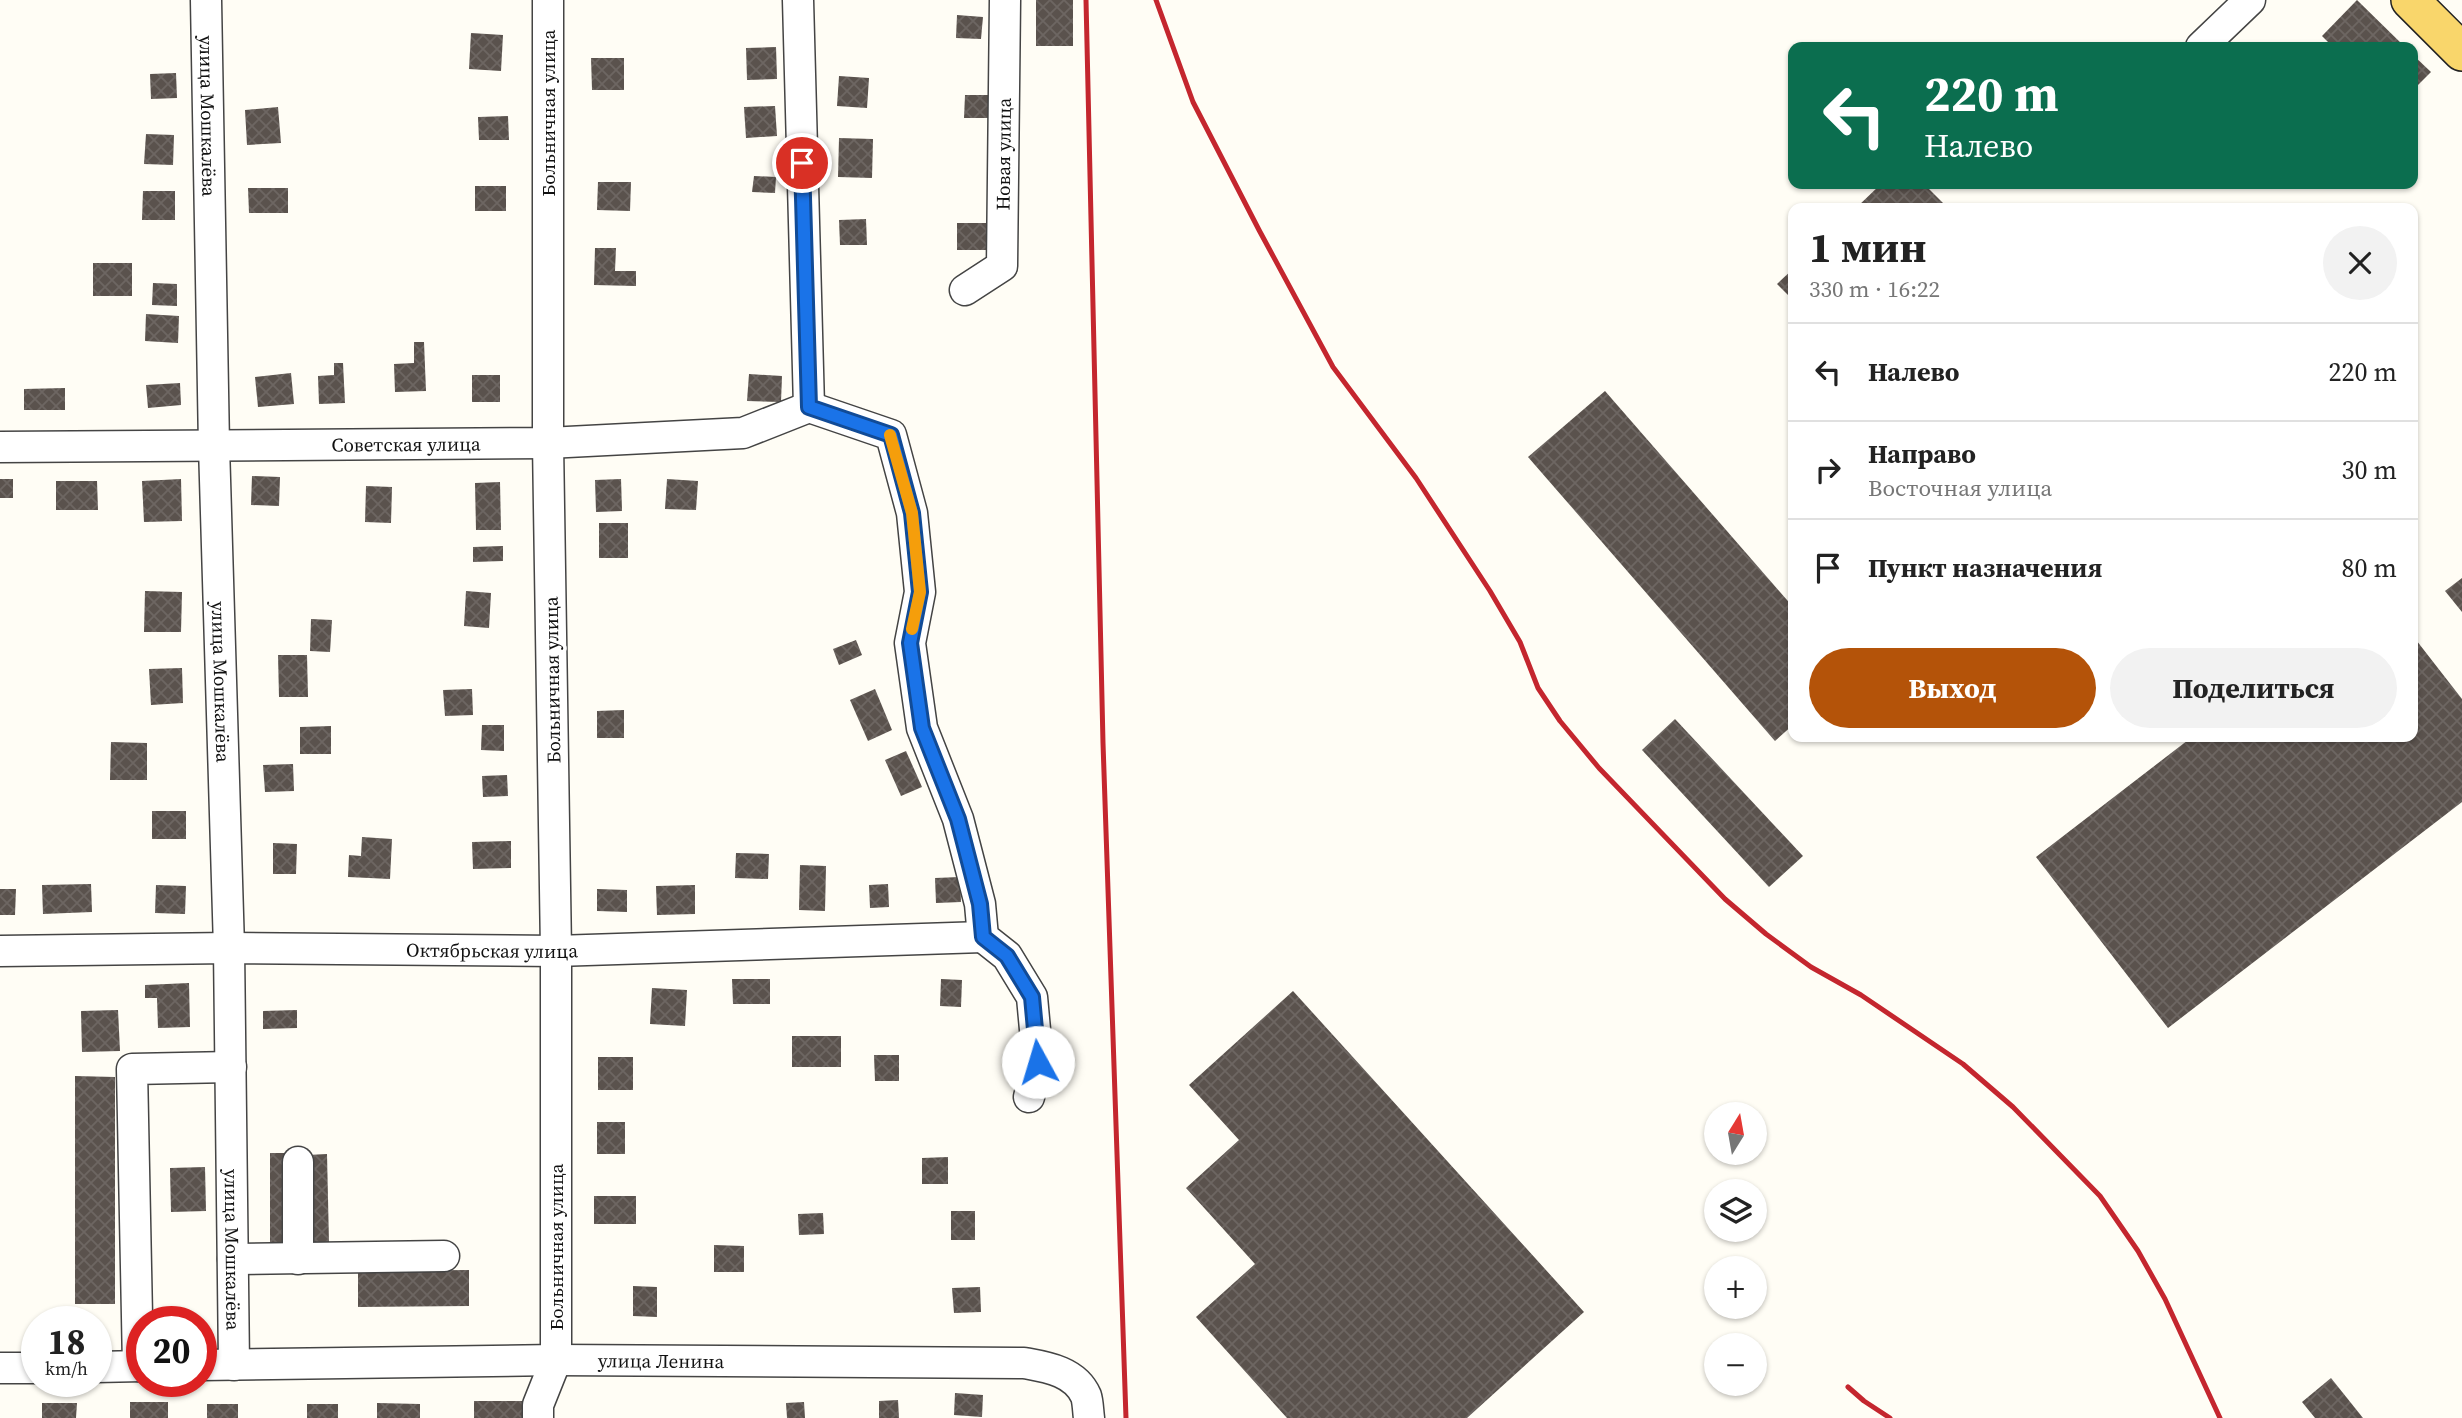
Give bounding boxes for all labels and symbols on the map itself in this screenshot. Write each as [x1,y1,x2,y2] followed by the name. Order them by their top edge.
[535,29,561,196] street label: Больничная улица
[194,35,223,197] street label: улица Мошкалёва
[990,97,1017,211] street label: Новая улица
[772,133,832,193] pin
[331,430,481,458] street label: Советская улица
[538,596,566,764] street label: Больничная улица
[206,601,236,763] street label: улица Мошкалёва
[406,937,579,964] street label: Октябрьская улица
[1001,1025,1075,1099] position arrow
[1704,1102,1768,1166] north arrow
[543,1163,569,1330] street label: Больничная улица
[219,1169,247,1331] street label: улица Мошкалёва
[126,1306,217,1397] speed limit sign: 20
[598,1347,725,1374] street label: улица Ленина

